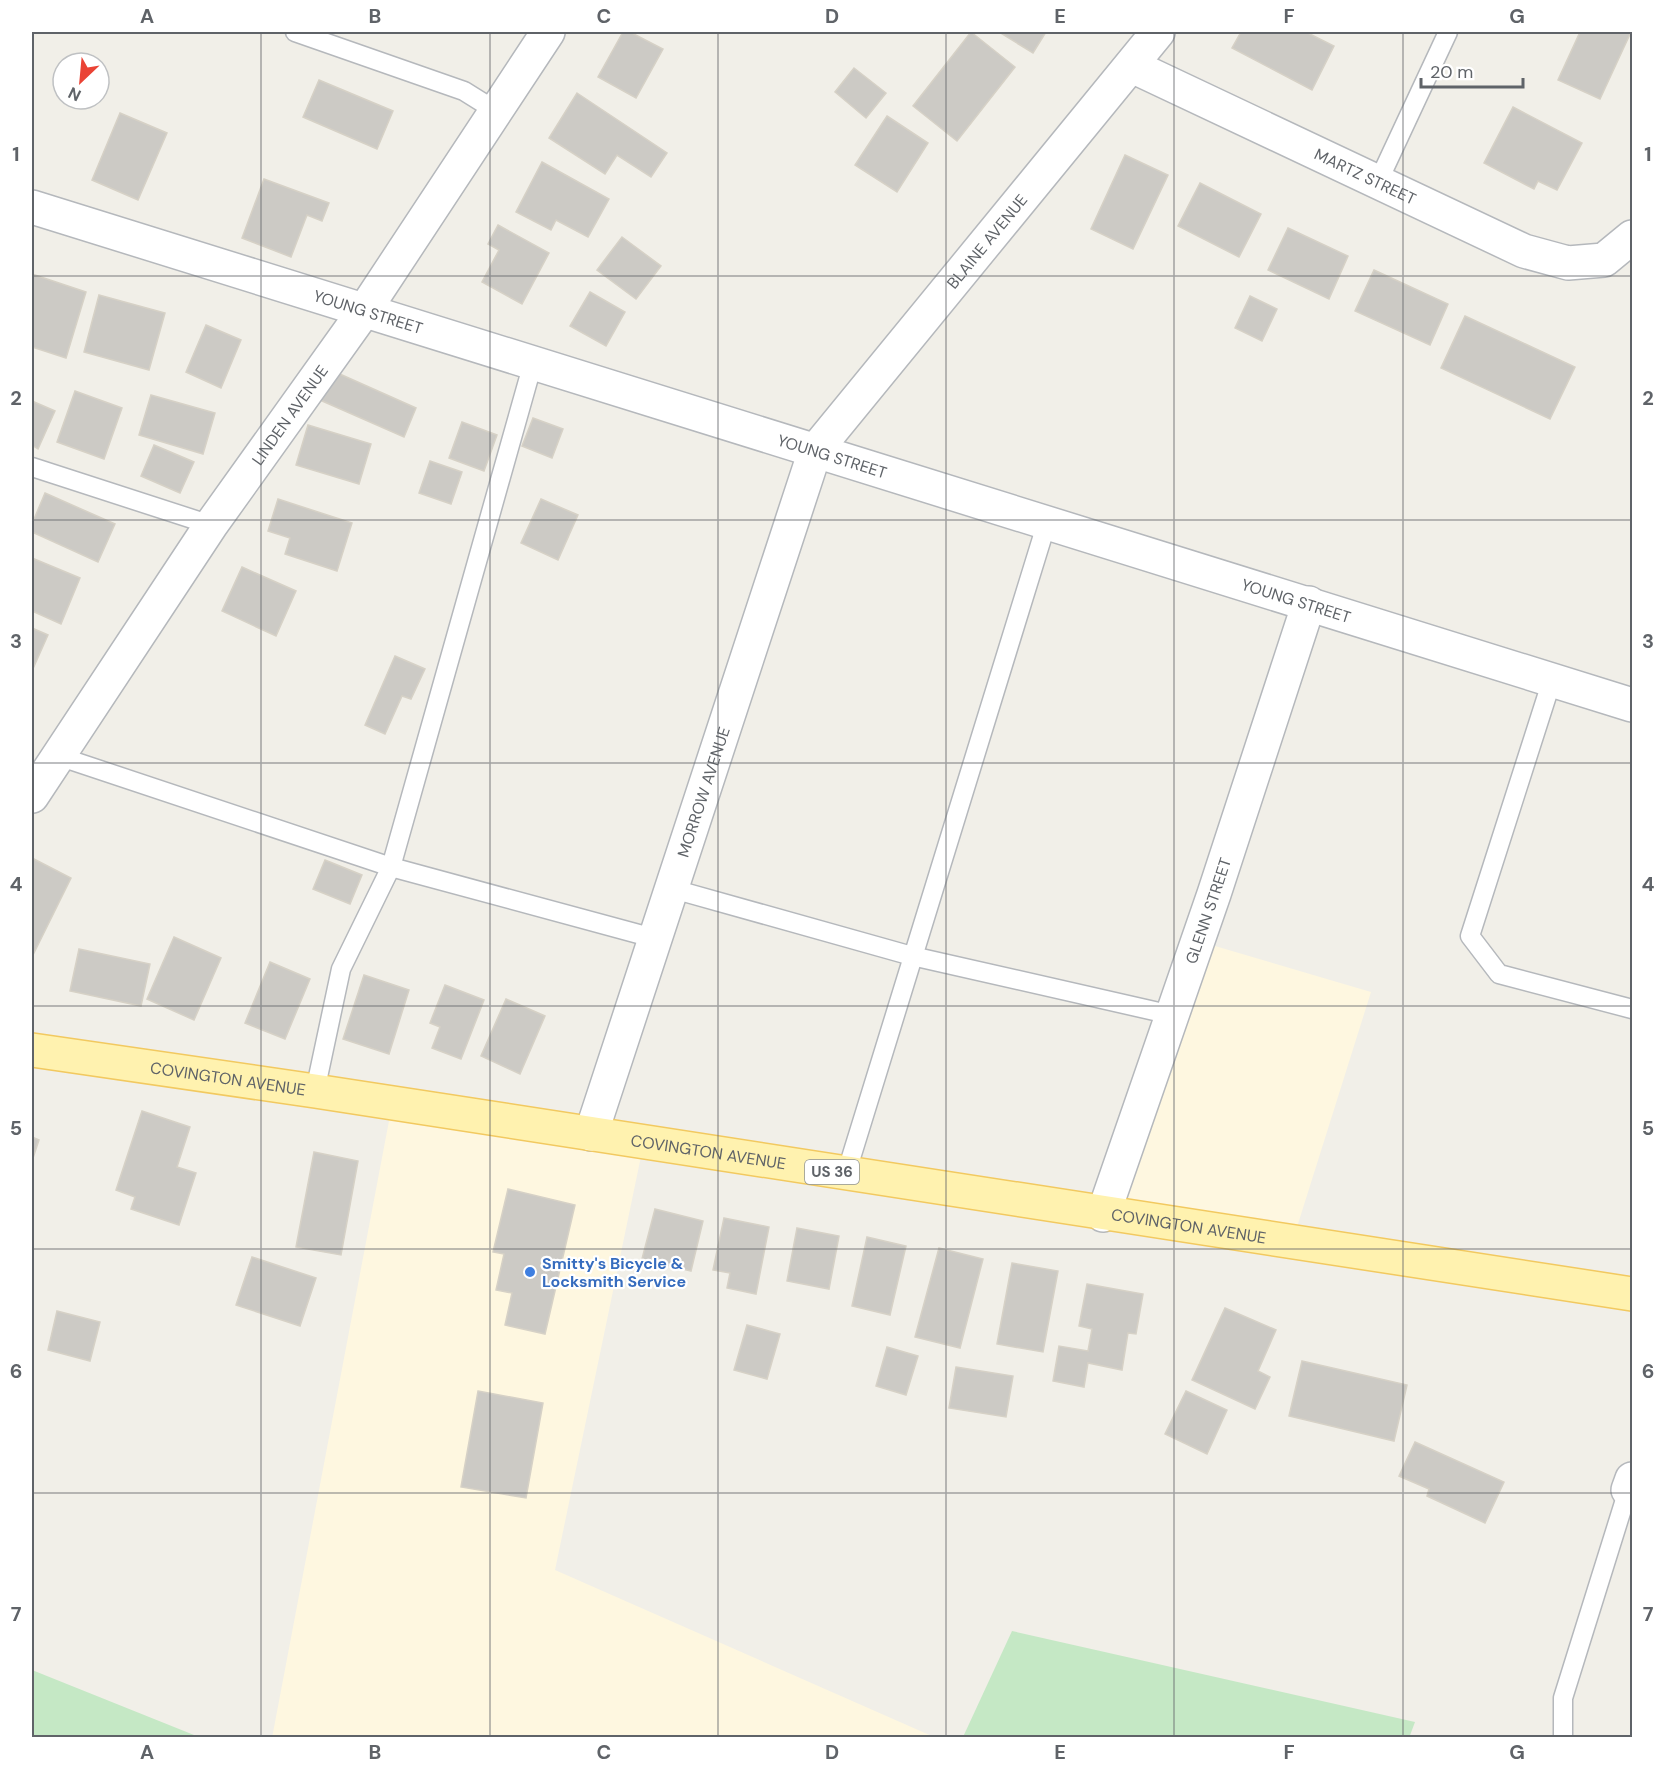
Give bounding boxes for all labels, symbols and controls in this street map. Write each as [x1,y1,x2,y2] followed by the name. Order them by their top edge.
[140,3,154,29] text: A
[369,3,381,29] text: B
[597,3,611,29] text: C
[825,3,839,29] text: D
[1054,3,1066,29] text: E
[1283,3,1295,29] text: F
[1509,3,1525,29] text: G
[51,51,111,111] north arrow
[1421,51,1523,89] scale bar
[1430,60,1473,84] text: 20 m
[65,82,84,106] text: N
[12,141,20,167] text: 1
[1644,141,1652,167] text: 1
[1311,143,1420,209] street label: MARTZ STREET
[942,190,1032,293] street label: BLAINE AVENUE
[311,285,425,338] street label: YOUNG STREET
[247,361,333,469] street label: LINDEN AVENUE
[10,385,22,411] text: 2
[1642,385,1654,411] text: 2
[775,429,889,483] street label: YOUNG STREET
[1239,574,1353,627] street label: YOUNG STREET
[10,628,22,654] text: 3
[1642,628,1654,654] text: 3
[672,724,734,860] street label: MORROW AVENUE
[1180,855,1236,966] street label: GLENN STREET
[10,871,23,897] text: 4
[1642,871,1655,897] text: 4
[149,1057,307,1100] street label: COVINGTON AVENUE
[10,1115,22,1141] text: 5
[1642,1115,1654,1141] text: 5
[629,1129,787,1174] street label: COVINGTON AVENUE
[805,1160,859,1184] road number: US 36
[1110,1203,1268,1248] street label: COVINGTON AVENUE
[542,1253,686,1292] place label: Smitty's Bicycle & Locksmith Service
[523,1265,537,1279] marker: Smitty's Bicycle & Locksmith Service
[10,1358,22,1384] text: 6
[1642,1358,1654,1384] text: 6
[11,1601,22,1627] text: 7
[1643,1601,1654,1627] text: 7
[140,1739,154,1765] text: A
[369,1739,381,1765] text: B
[597,1739,611,1765] text: C
[825,1739,839,1765] text: D
[1054,1739,1066,1765] text: E
[1283,1739,1295,1765] text: F
[1509,1739,1525,1765] text: G

